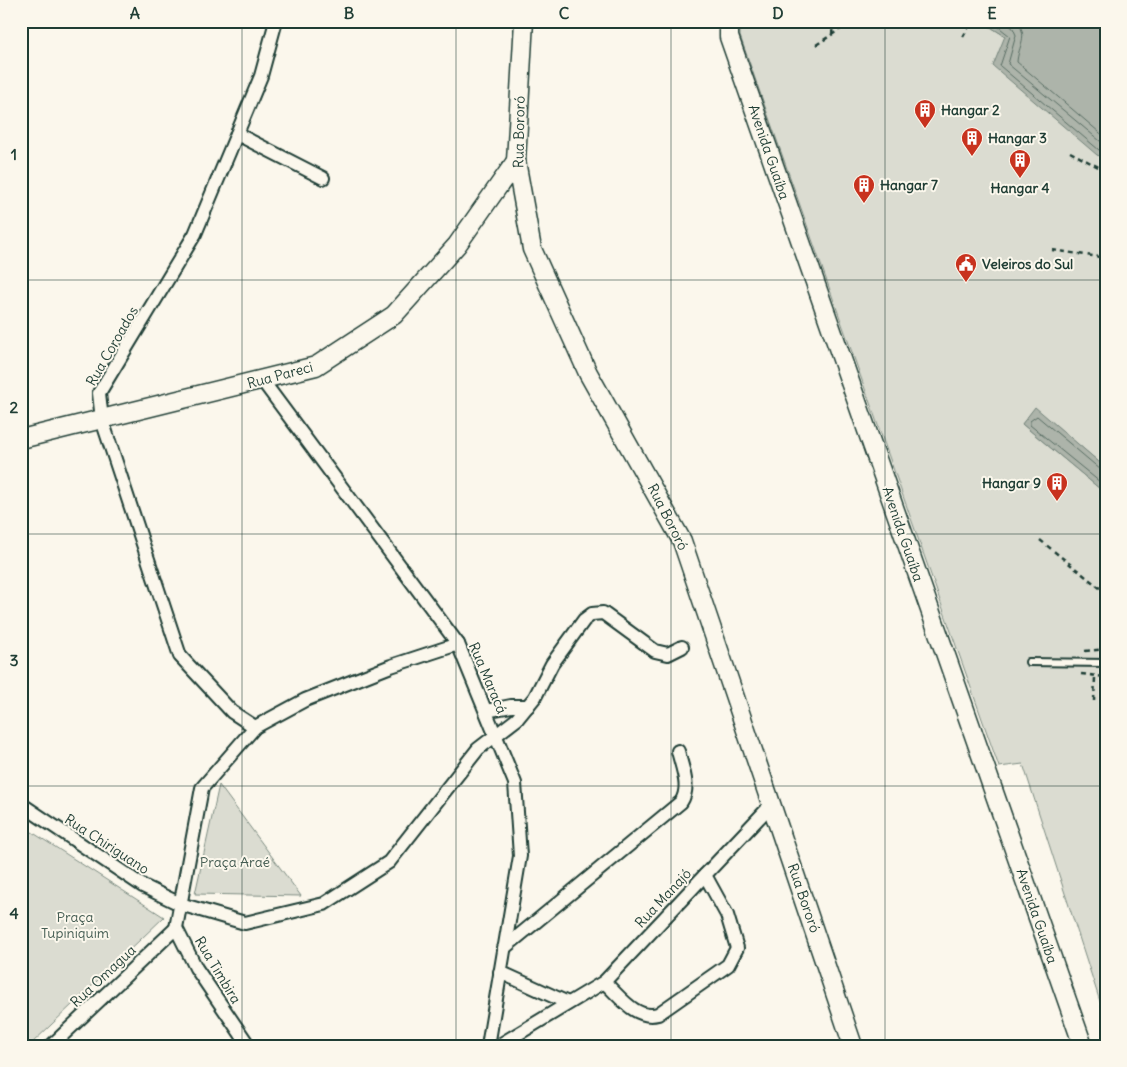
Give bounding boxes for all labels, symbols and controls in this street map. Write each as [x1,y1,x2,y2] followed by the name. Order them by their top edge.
[130,3,140,23] text: A
[344,3,355,23] text: B
[559,3,570,23] text: C
[772,3,784,23] text: D
[987,3,997,23] text: E
[509,96,529,168] street label: Rua Bororó
[913,98,937,129] building icon: Hangar 2
[941,101,1000,119] place label: Hangar 2
[744,102,794,202] street label: Avenida Guaíba
[960,126,984,157] building icon: Hangar 3
[988,129,1047,147] place label: Hangar 3
[11,144,17,164] text: 1
[1008,148,1032,179] building icon: Hangar 4
[852,173,876,204] building icon: Hangar 7
[880,176,938,194] place label: Hangar 7
[990,179,1050,197] place label: Hangar 4
[954,252,978,283] public building icon: Veleiros do Sul
[982,255,1073,273] place label: Veleiros do Sul
[82,303,142,389] street label: Rua Coroados
[245,358,315,392] street label: Rua Pareci
[10,397,19,417] text: 2
[1045,471,1069,502] building icon: Hangar 9
[982,474,1041,492] place label: Hangar 9
[644,481,692,553] street label: Rua Bororó
[878,484,928,584] street label: Avenida Guaíba
[465,639,511,717] street label: Rua Maracá
[9,650,19,670] text: 3
[61,810,153,878] street label: Rua Chiriguano
[200,853,270,871] park label: Praça Araé
[784,861,824,935] street label: Rua Bororó
[631,864,695,931] street label: Rua Manajó
[1012,866,1062,966] street label: Avenida Guaíba
[9,903,19,923] text: 4
[41,908,109,942] park label: Praça Tupiniquim
[191,933,245,1007] street label: Rua Timbira
[66,941,140,1011] street label: Rua Omagua

